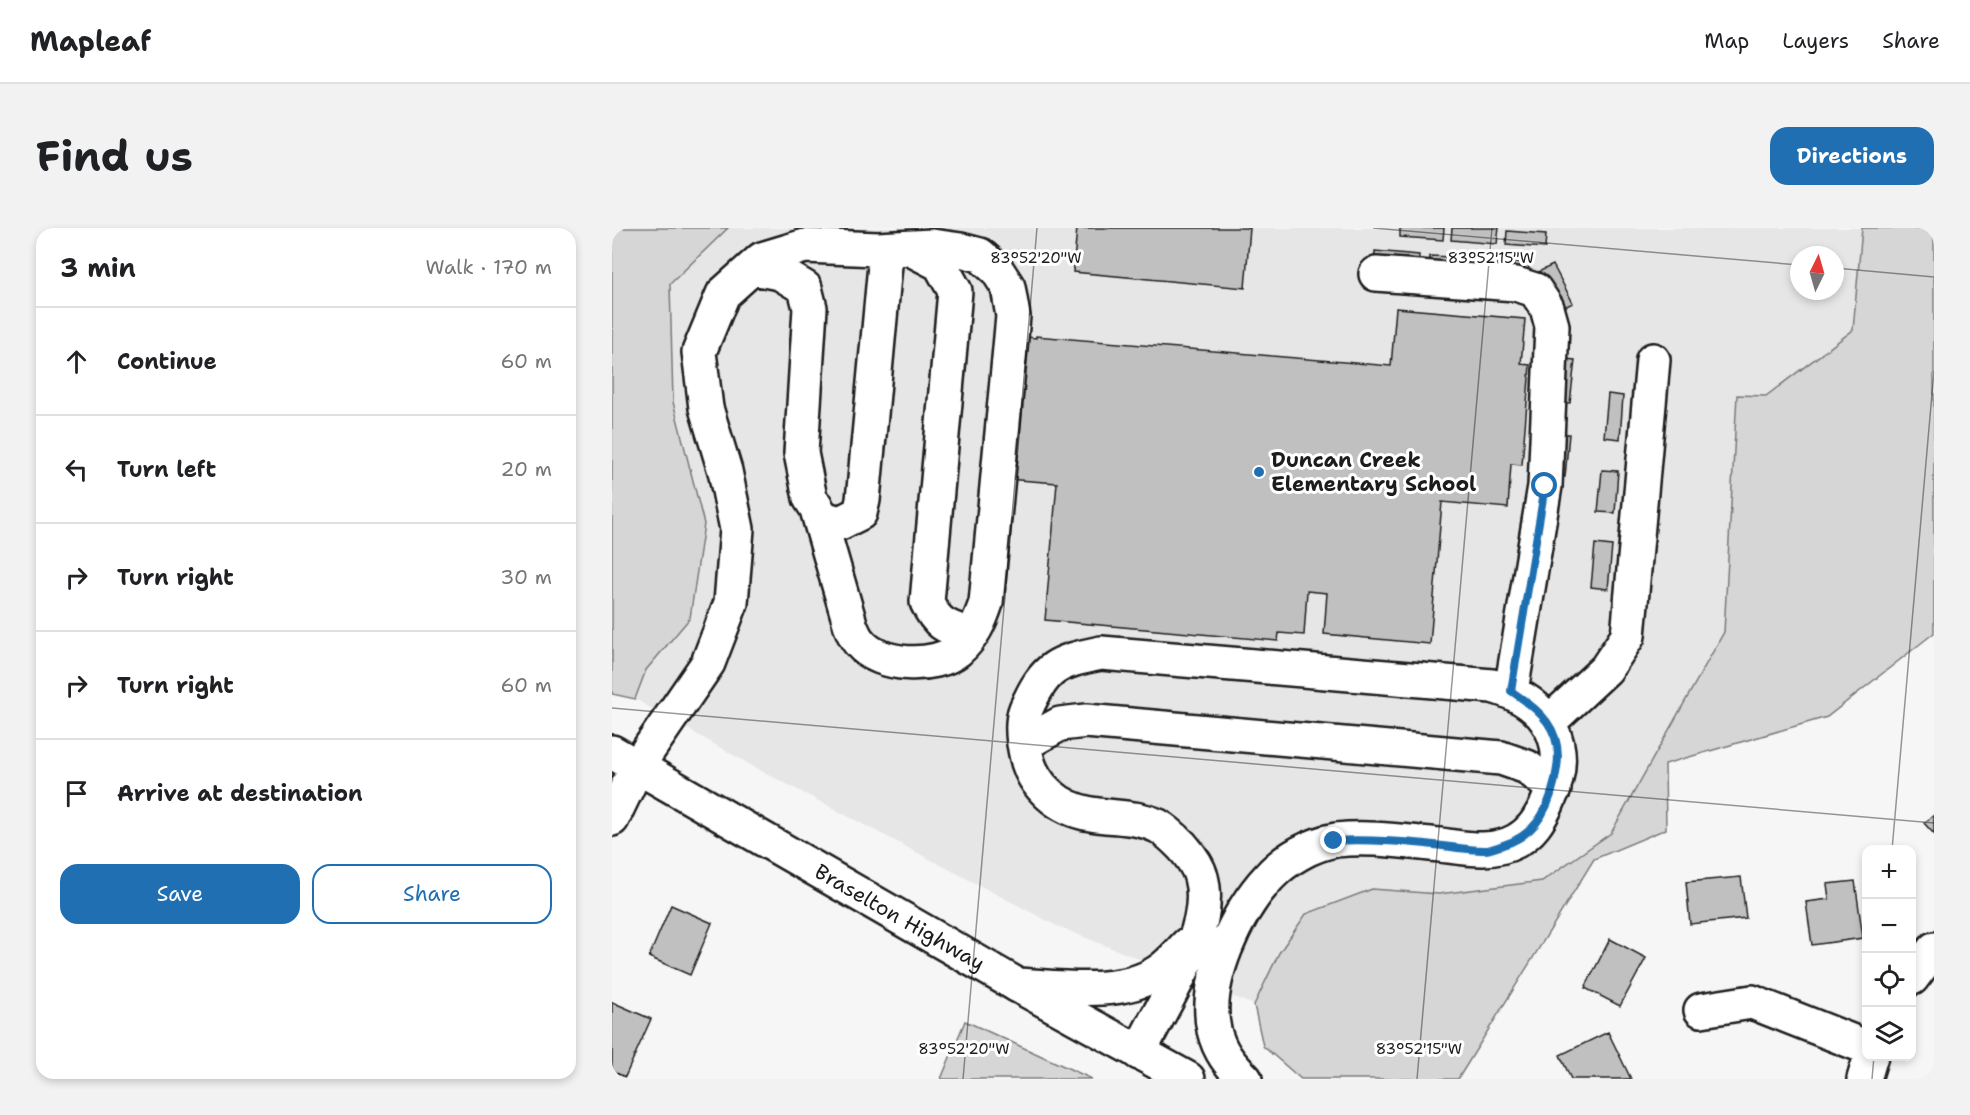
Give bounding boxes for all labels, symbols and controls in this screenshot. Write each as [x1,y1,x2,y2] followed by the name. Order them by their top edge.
[30,22,151,60] text: Mapleaf
[1704,27,1749,55] text: Map
[1782,27,1849,55] text: Layers
[1882,27,1940,55] text: Share
[1770,127,1934,185] button: Directions
[36,128,193,184] text: Find us
[1790,246,1844,300] north arrow
[990,248,1082,268] text: 83°52'20"W
[1448,248,1534,268] text: 83°52'15"W
[60,250,136,285] text: 3 min
[426,254,552,280] text: Walk · 170 m
[60,345,93,378] icon: ahead
[117,347,217,376] text: Continue
[500,348,552,374] text: 60 m
[1271,446,1476,498] place label: Duncan Creek Elementary School
[60,453,93,486] icon: left
[117,455,216,484] text: Turn left
[501,456,552,482] text: 20 m
[1252,465,1266,479] marker: Duncan Creek Elementary School
[1531,472,1557,498] route start
[60,561,93,594] icon: right
[117,563,234,592] text: Turn right
[500,564,552,590] text: 30 m
[60,669,93,702] icon: right
[117,671,234,700] text: Turn right
[500,672,552,698] text: 60 m
[60,777,93,810] icon: arrive
[117,779,363,808] text: Arrive at destination
[1320,827,1346,853] route end
[1862,845,1916,1061] map controls
[1862,845,1916,899] button: +
[810,858,990,978] street label: Braselton Highway
[60,864,300,924] button: Save
[312,864,552,924] button: Share
[1862,899,1916,953] button: −
[1862,953,1916,1007] button: locate
[1862,1007,1916,1061] button: layers
[918,1039,1010,1059] text: 83°52'20"W
[1376,1039,1462,1059] text: 83°52'15"W

